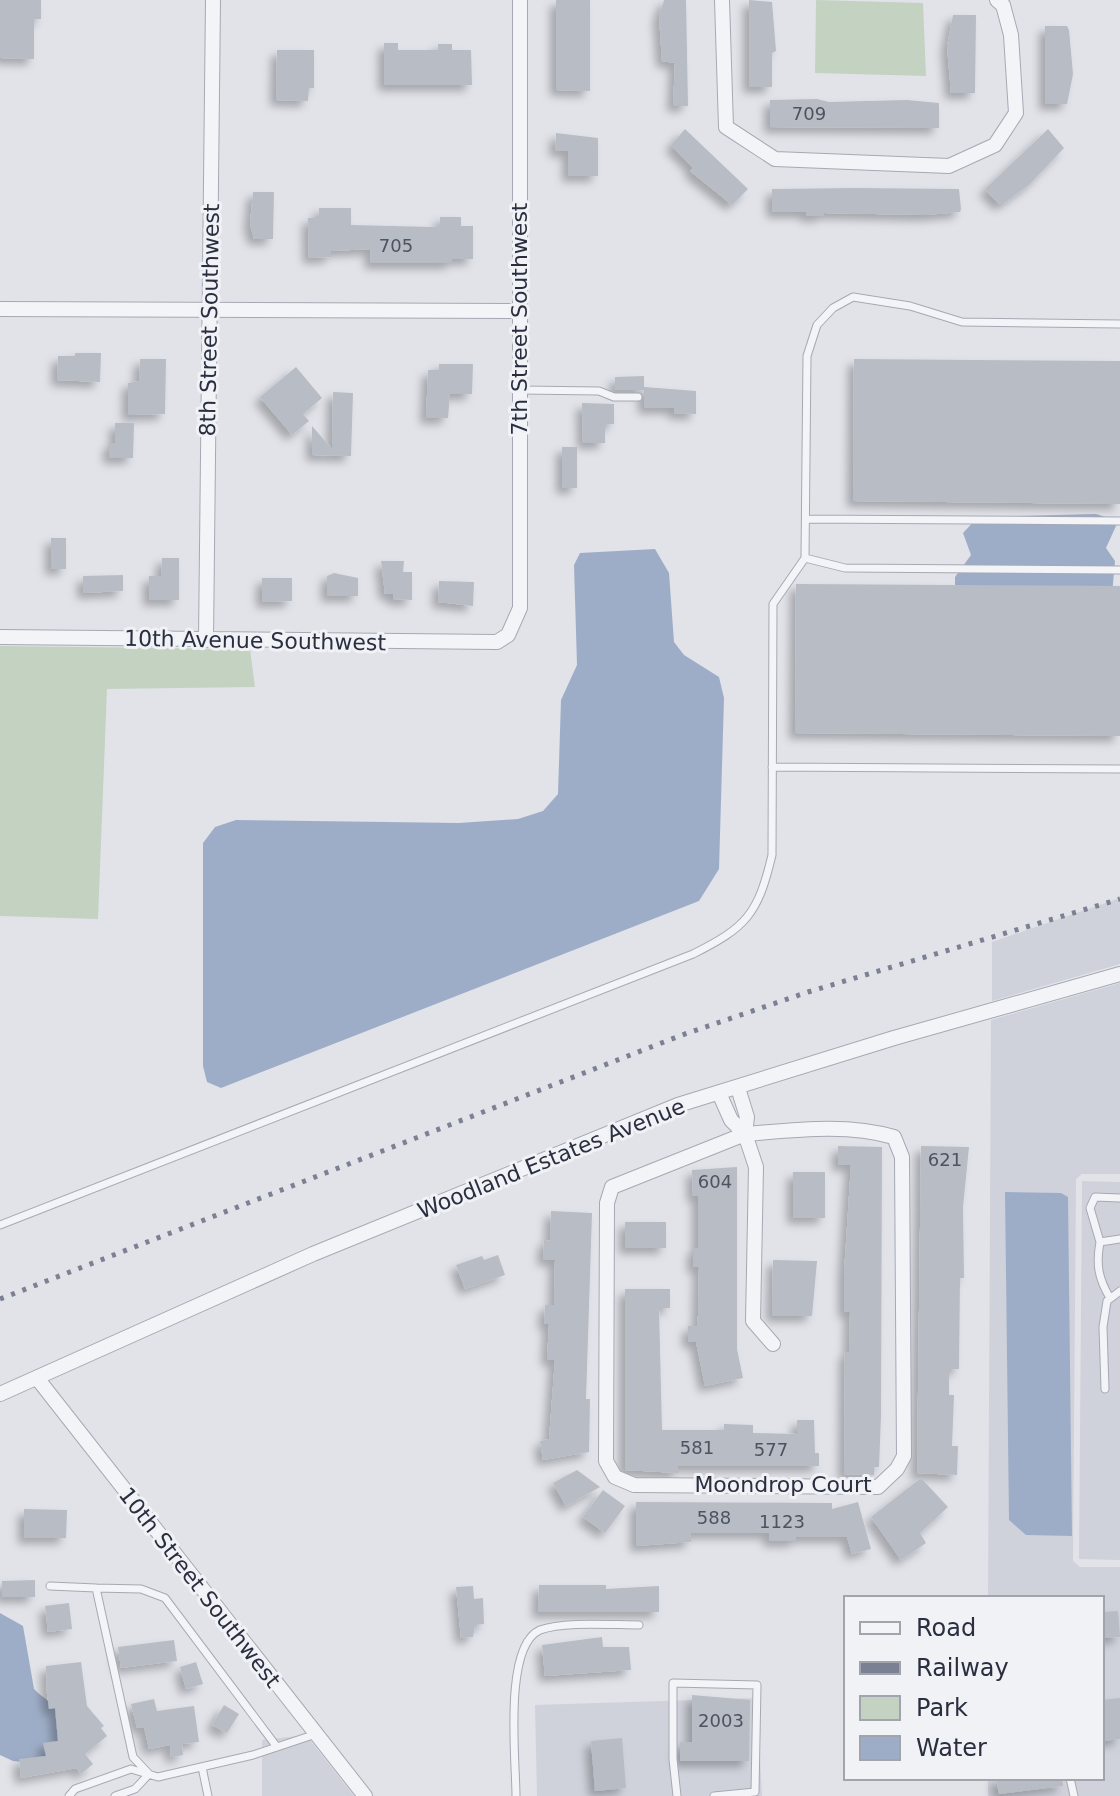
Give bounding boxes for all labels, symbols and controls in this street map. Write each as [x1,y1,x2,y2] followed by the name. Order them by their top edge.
[792,103,826,124] house number: 709
[507,202,532,435] street label: 7th Street Southwest
[195,203,224,437] street label: 8th Street Southwest
[379,235,413,256] house number: 705
[124,626,386,655] street label: 10th Avenue Southwest
[414,1093,688,1224] street label: Woodland Estates Avenue
[928,1149,962,1170] house number: 621
[698,1171,732,1192] house number: 604
[680,1437,714,1458] house number: 581
[754,1439,788,1460] house number: 577
[694,1472,872,1497] street label: Moondrop Court
[114,1482,286,1693] street label: 10th Street Southwest
[697,1507,731,1528] house number: 588
[759,1511,805,1532] house number: 1123
[844,1596,1104,1780] legend
[916,1614,976,1642] text: Road
[916,1654,1009,1682] text: Railway
[916,1694,968,1722] text: Park
[698,1710,744,1731] house number: 2003
[916,1734,987,1762] text: Water

